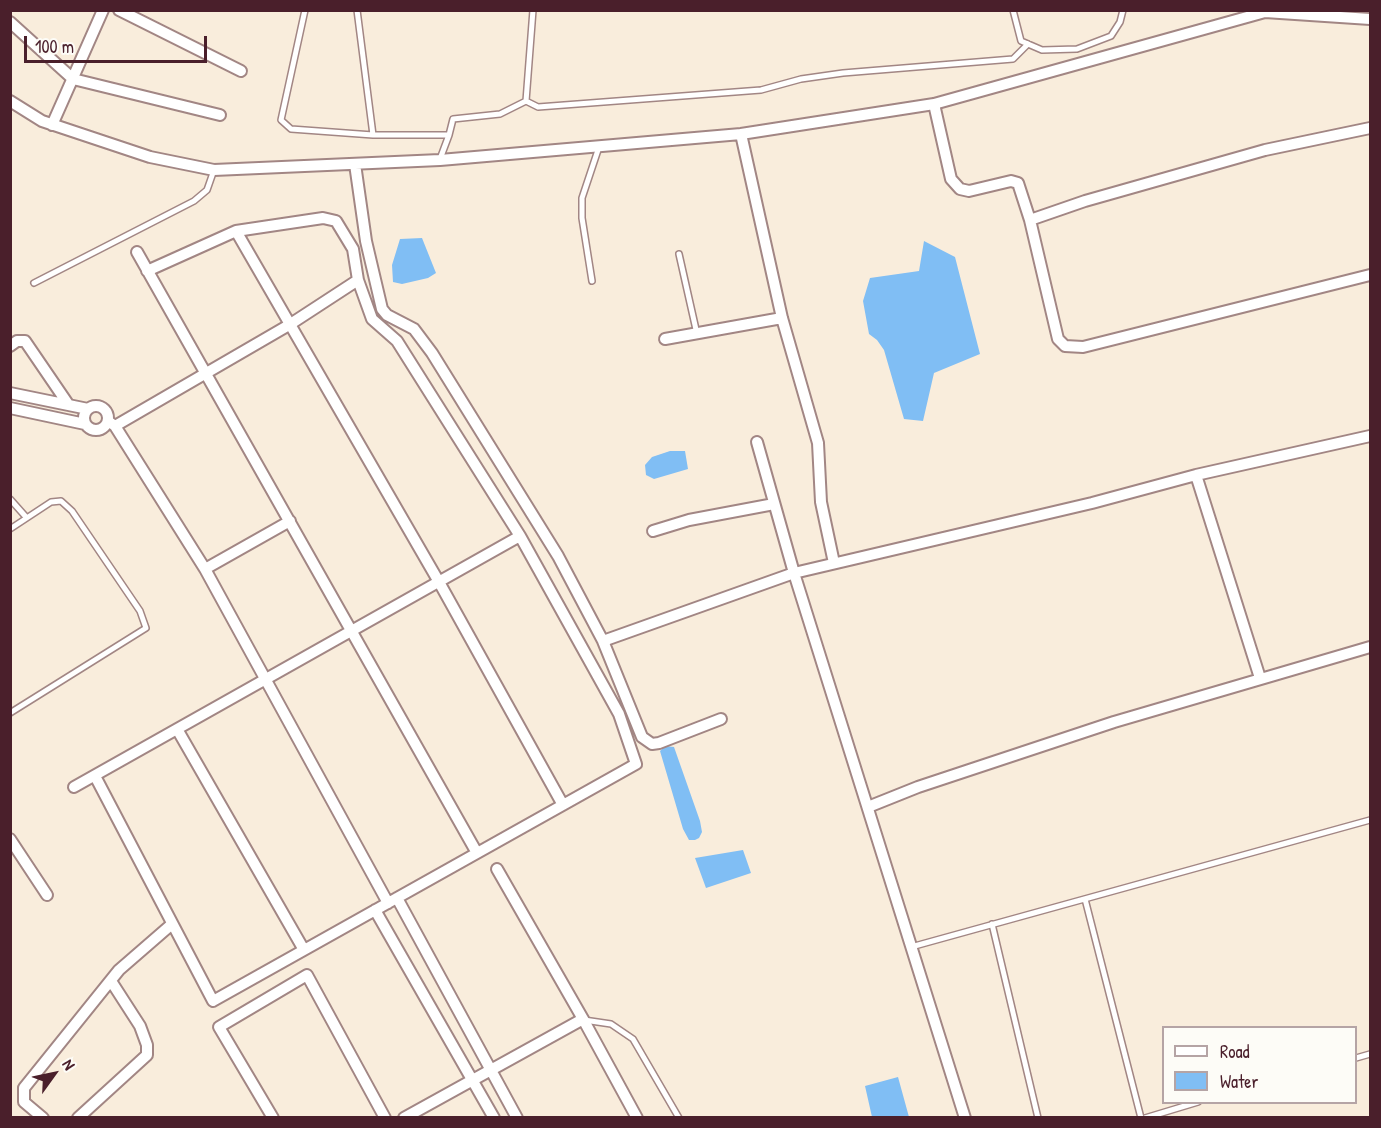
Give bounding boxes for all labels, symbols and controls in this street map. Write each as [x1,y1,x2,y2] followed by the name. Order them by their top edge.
[27,24,210,62] scale bar
[35,34,74,59] text: 100 m
[1162,1026,1357,1104] legend
[1220,1039,1250,1064] text: Road
[24,1044,84,1104] north arrow
[58,1055,81,1074] text: N
[1220,1069,1258,1094] text: Water

